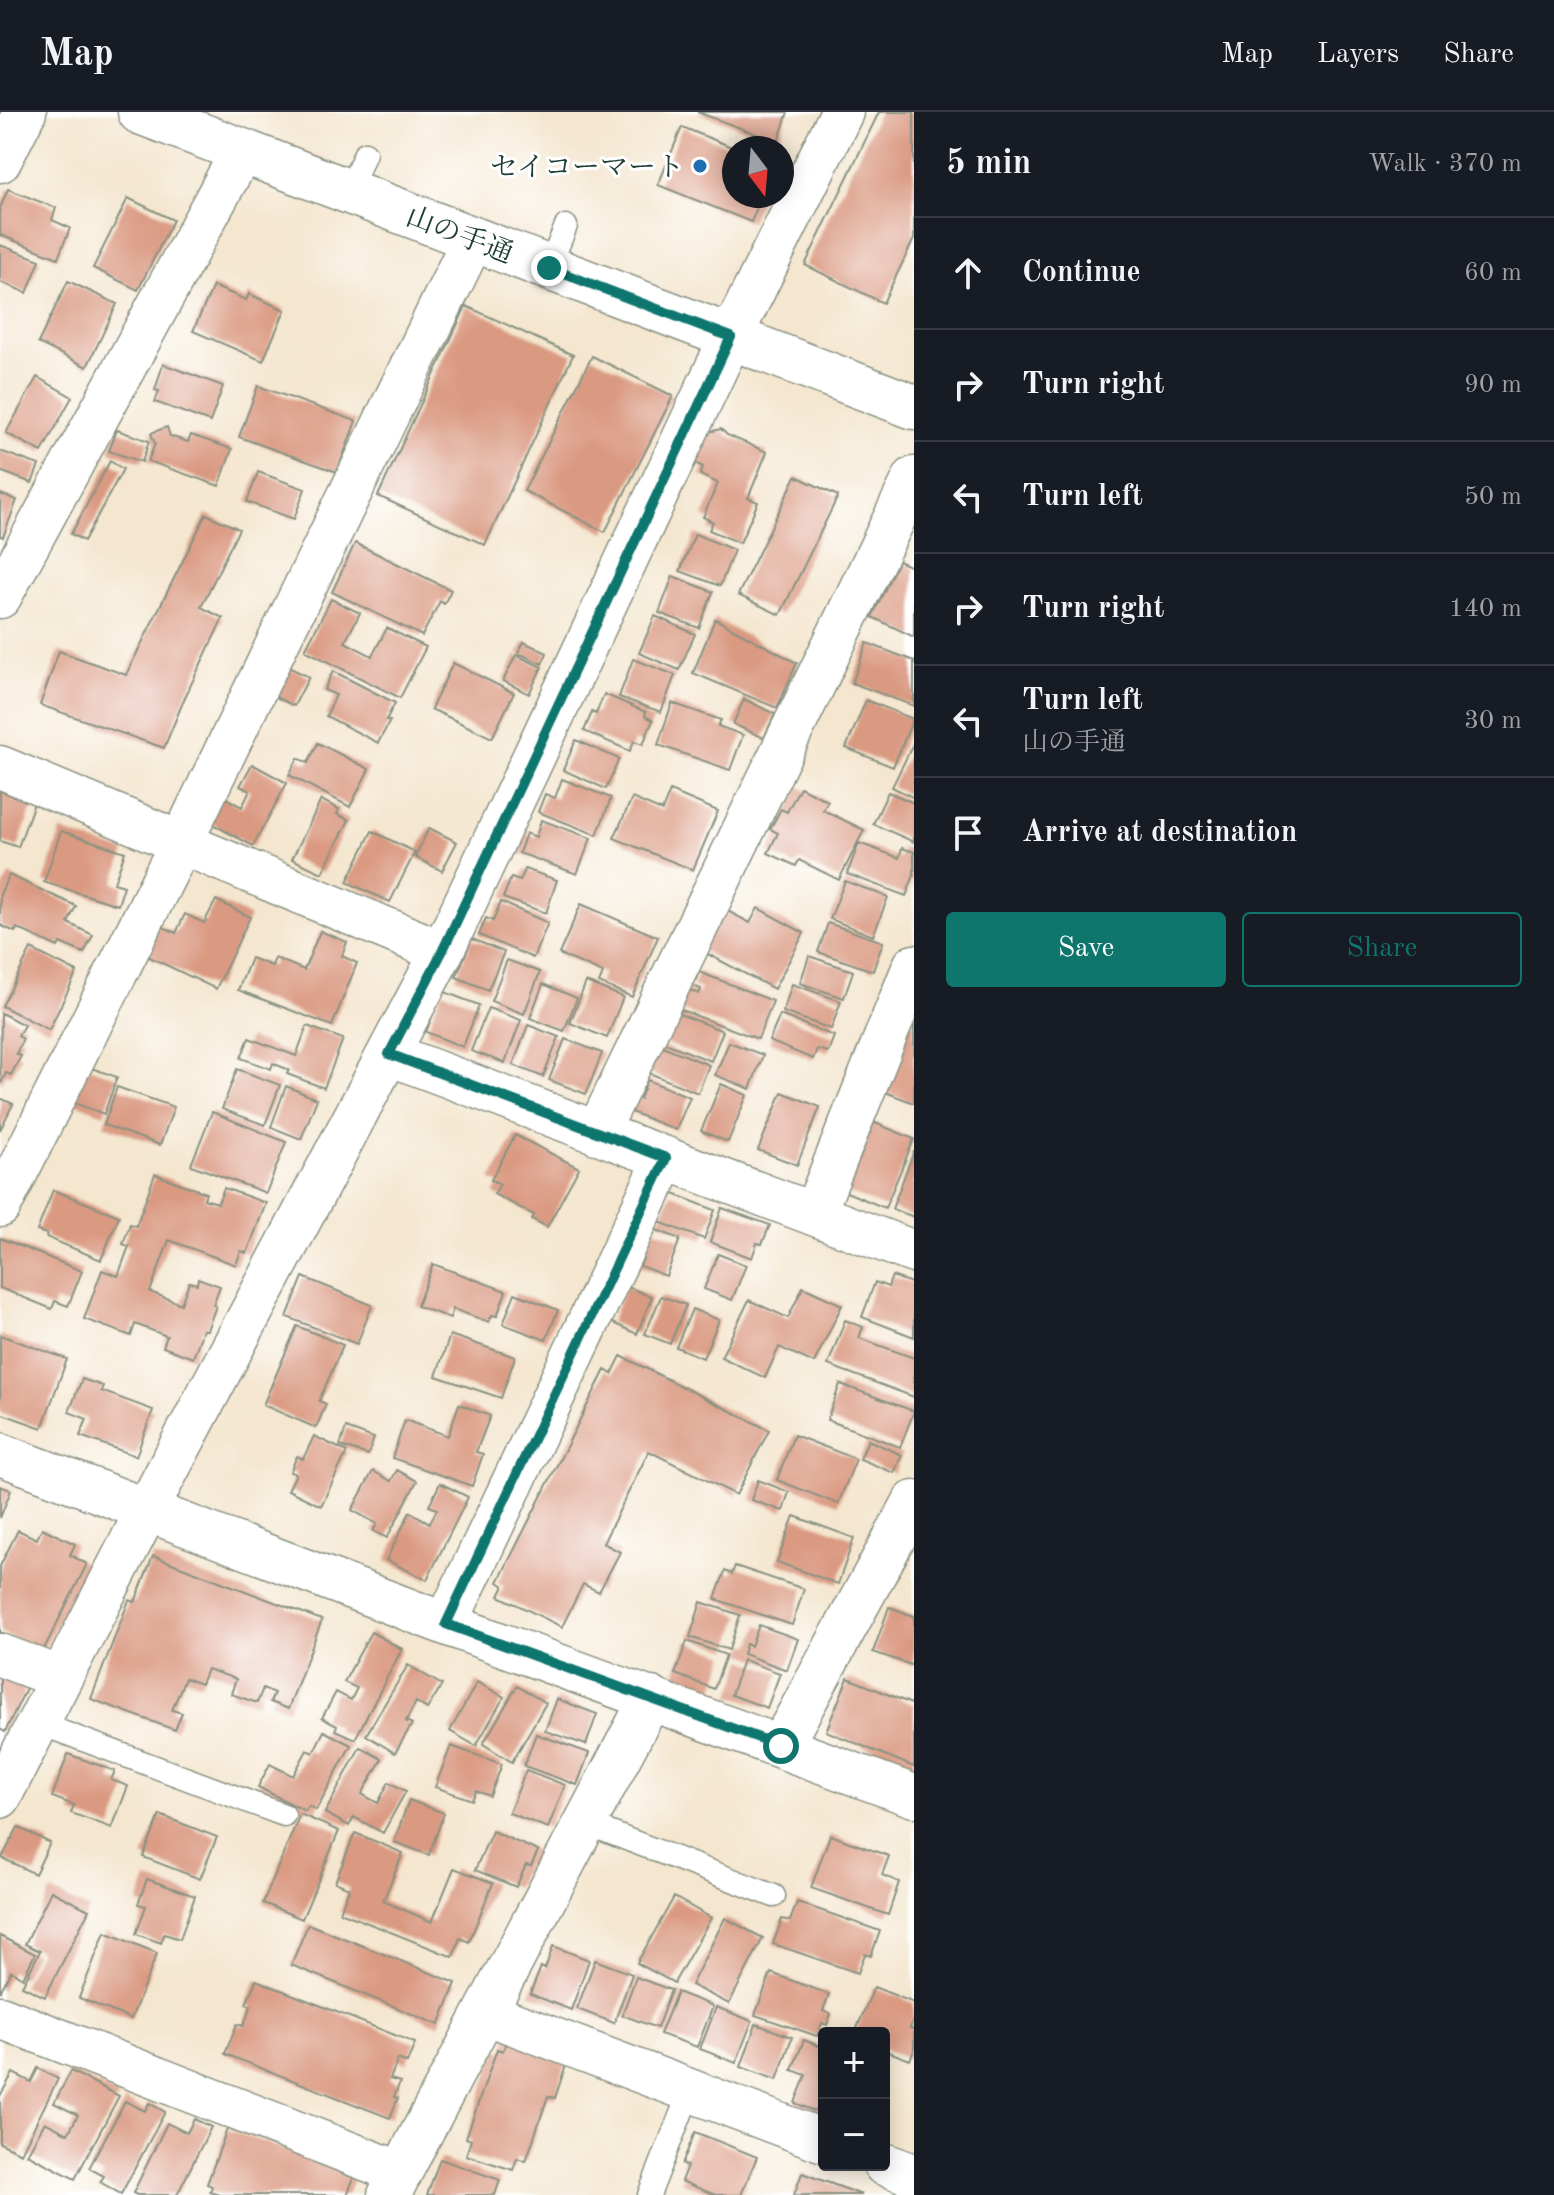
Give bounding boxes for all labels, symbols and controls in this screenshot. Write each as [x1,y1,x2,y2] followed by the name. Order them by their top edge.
[40,36,114,74] text: Map
[1221,41,1273,69] text: Map
[1317,41,1399,69] text: Layers
[1443,41,1514,69] text: Share
[722,136,794,208] north arrow
[946,147,1031,181] text: 5 min
[1368,151,1522,177] text: Walk · 370 m
[490,154,684,183] place label: セイコーマート
[691,157,709,175] marker: セイコーマート
[402,201,517,270] street label: 山の手通
[531,250,567,286] route end
[946,251,990,295] icon: ahead
[1022,258,1141,288] text: Continue
[1464,260,1522,286] text: 60 m
[946,363,990,407] icon: right
[1022,370,1164,400] text: Turn right
[1464,372,1522,398] text: 90 m
[946,475,990,519] icon: left
[1022,482,1143,512] text: Turn left
[1464,484,1522,510] text: 50 m
[946,587,990,631] icon: right
[1022,594,1164,624] text: Turn right
[1449,596,1522,622] text: 140 m
[1022,686,1143,716] text: Turn left
[946,699,990,743] icon: left
[1464,708,1522,734] text: 30 m
[1022,730,1126,756] text: 山の手通
[946,811,990,855] icon: arrive
[1022,818,1297,848] text: Arrive at destination
[946,912,1226,987] button: Save
[1242,912,1522,987] button: Share
[763,1728,799,1764] route start
[818,2027,890,2171] map controls
[818,2027,890,2099] button: +
[818,2099,890,2171] button: −

